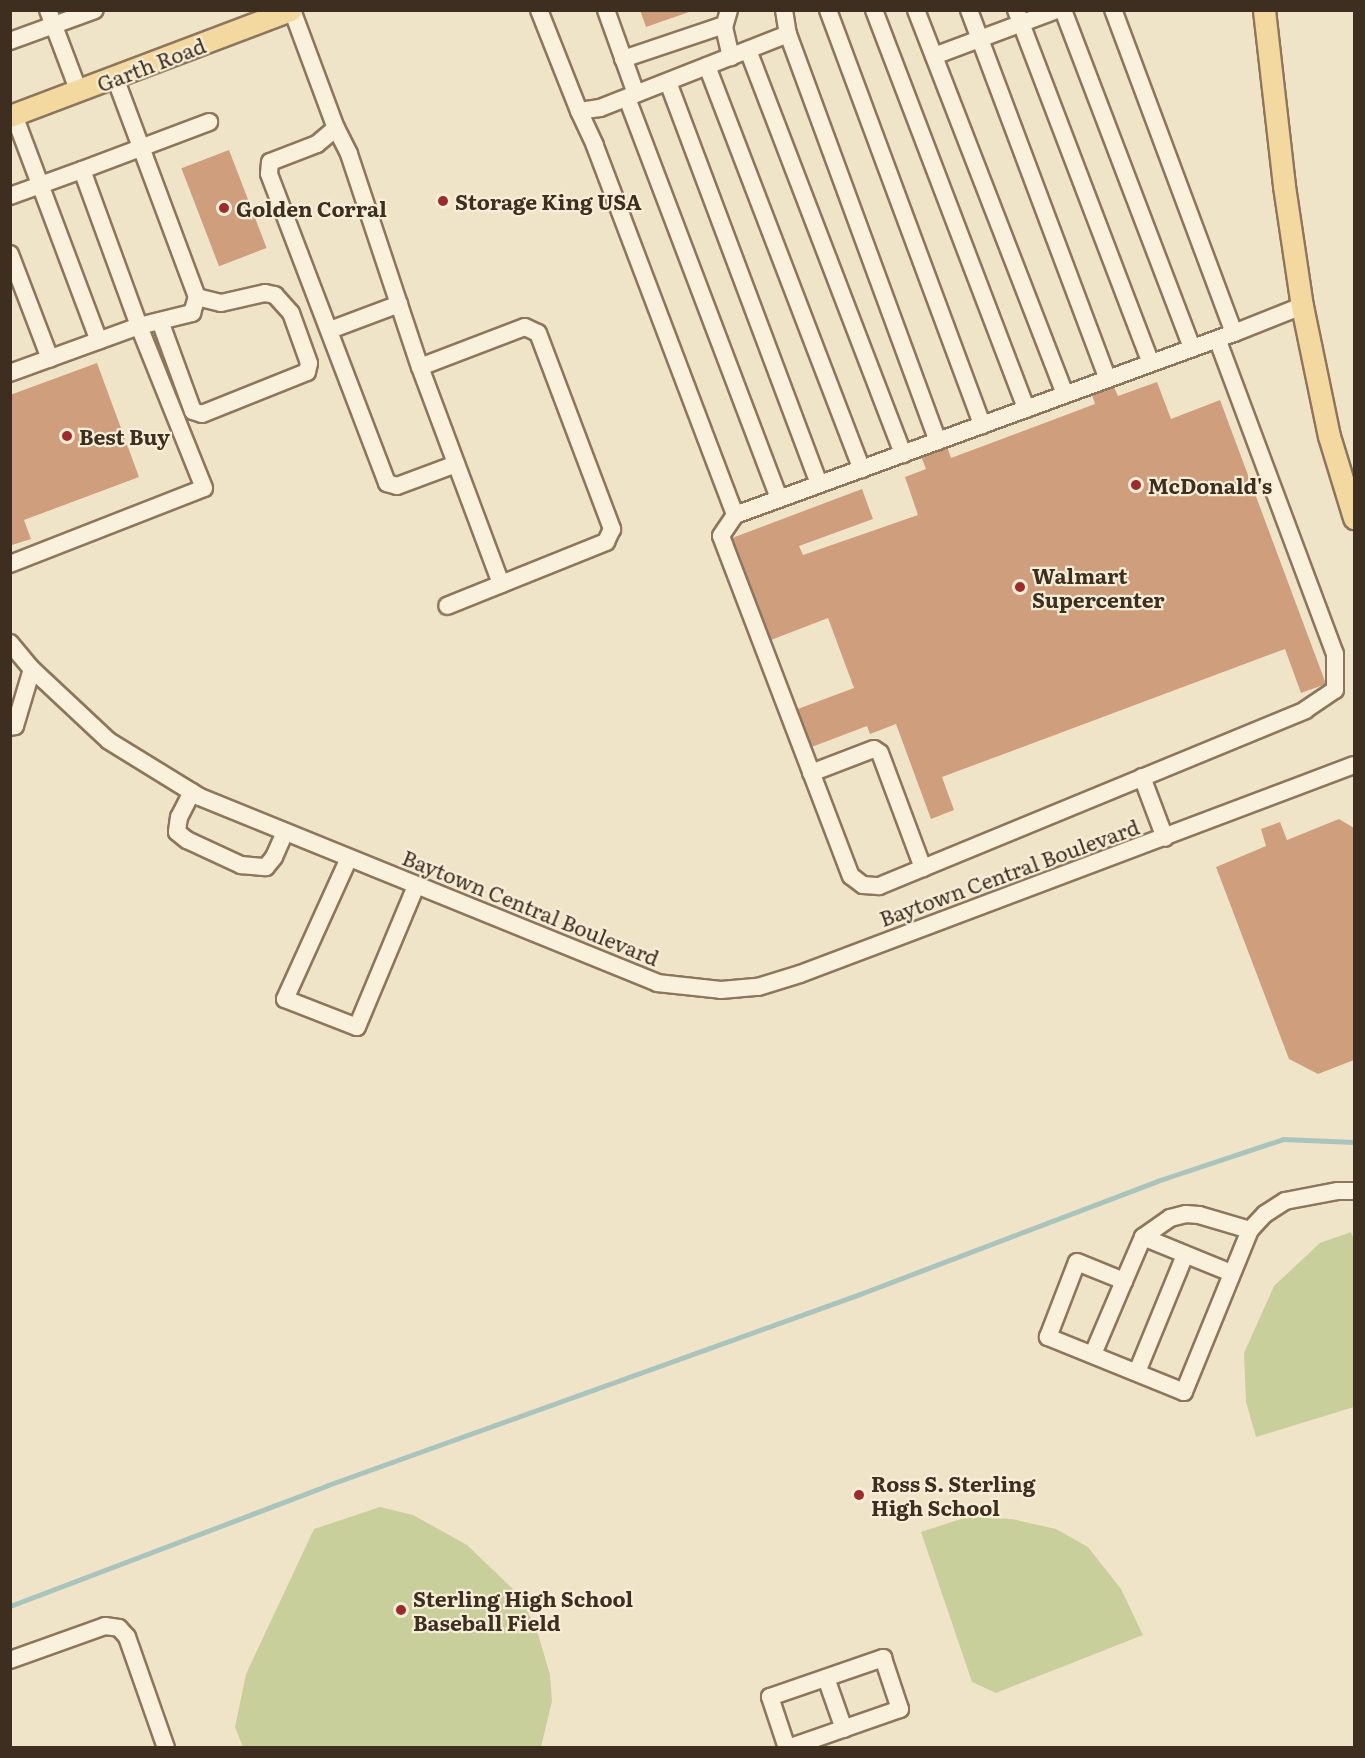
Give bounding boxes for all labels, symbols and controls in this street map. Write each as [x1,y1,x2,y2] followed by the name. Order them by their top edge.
[93,32,209,96] street label: Garth Road
[455,188,642,214] place label: Storage King USA
[436,194,450,208] marker: Storage King USA
[236,195,387,221] place label: Golden Corral
[217,201,231,215] marker: Golden Corral
[79,423,170,449] place label: Best Buy
[60,429,74,443] marker: Best Buy
[1148,472,1272,498] place label: McDonald's
[1129,478,1143,492] marker: McDonald's
[1032,562,1165,612] place label: Walmart Supercenter
[1013,580,1027,594] marker: Walmart Supercenter
[876,813,1142,931] street label: Baytown Central Boulevard
[399,844,663,970] street label: Baytown Central Boulevard
[871,1470,1035,1520] place label: Ross S. Sterling High School
[852,1488,866,1502] marker: Ross S. Sterling High School
[413,1585,633,1635] place label: Sterling High School Baseball Field
[394,1603,408,1617] marker: Sterling High School Baseball Field

